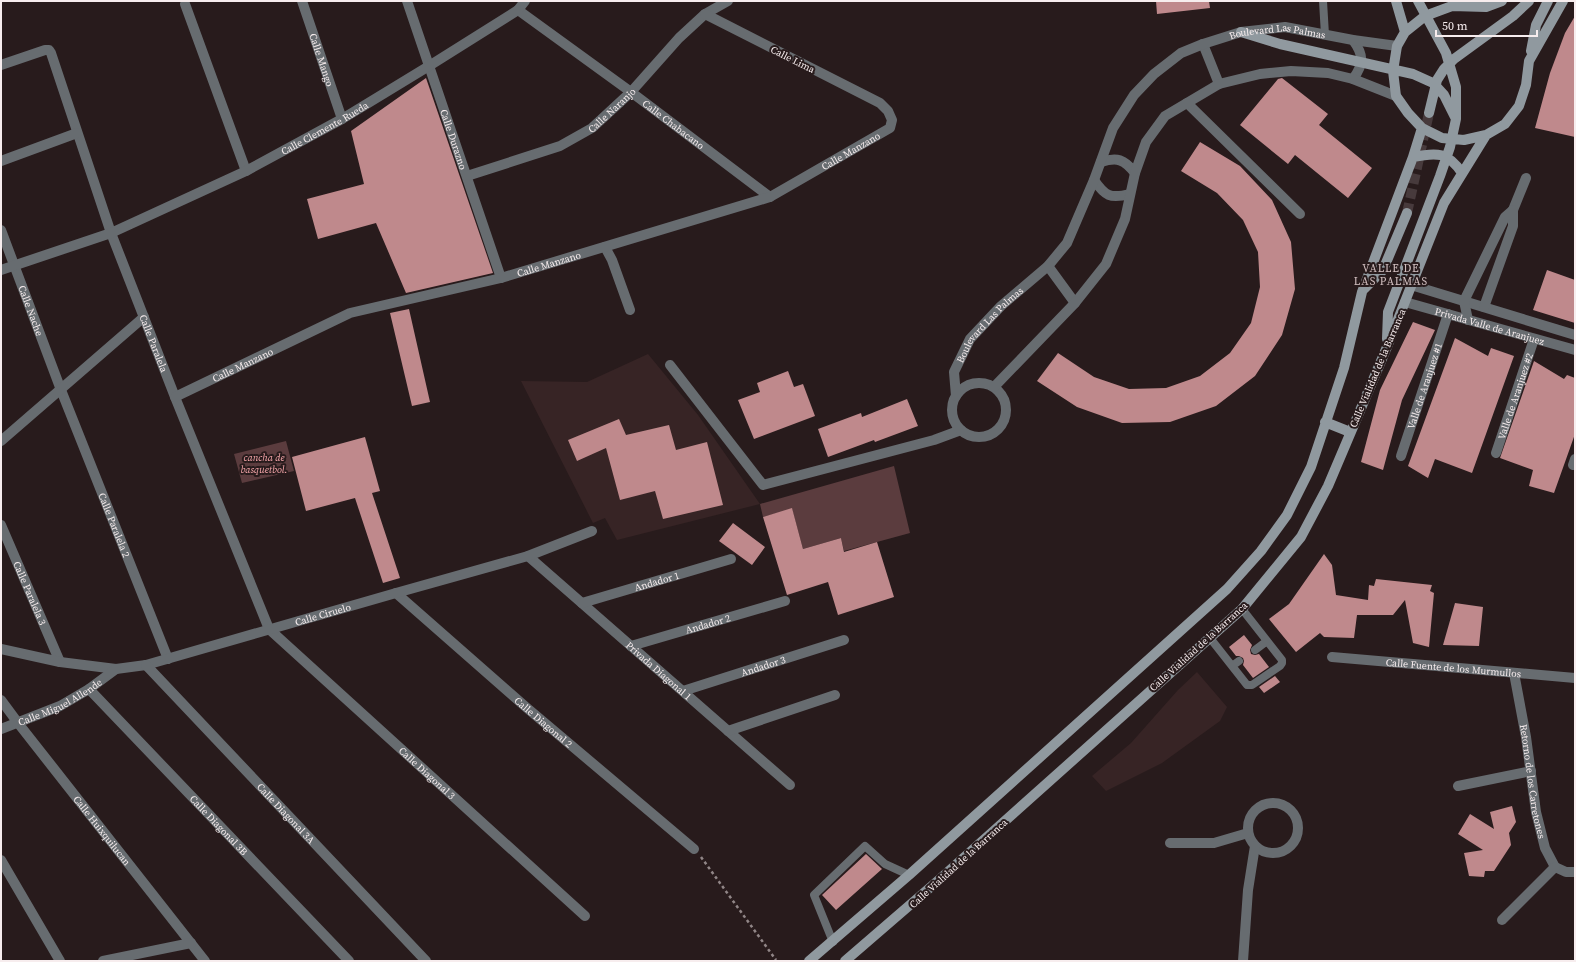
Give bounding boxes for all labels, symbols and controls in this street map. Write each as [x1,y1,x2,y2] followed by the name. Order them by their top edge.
[1436,12,1537,38] scale bar
[1442,18,1468,34] text: 50 m
[1227,21,1327,42] street label: Boulevard Las Palmas
[306,32,337,89] street label: Calle Mango
[769,43,818,77] street label: Calle Lima
[586,85,639,136] street label: Calle Naranjo
[640,97,707,153] street label: Calle Chabacano
[279,98,371,158] street label: Calle Clemente Rueda
[437,107,470,172] street label: Calle Durazno
[819,129,883,173] street label: Calle Manzano
[515,248,583,280] street label: Calle Manzano
[1354,261,1428,289] district label: VALLE DE LAS PALMAS
[15,284,46,338] street label: Calle Nache
[953,284,1026,365] street label: Boulevard Las Palmas
[1433,305,1546,348] street label: Privada Valle de Aranjuez
[1347,306,1409,430] street label: Calle Vialidad de la Barranca
[136,313,171,375] street label: Calle Paralela
[1404,341,1445,431] street label: Valle de Aranjuez #1
[210,345,276,385] street label: Calle Manzano
[1495,351,1536,441] street label: Valle de Aranjuez #2
[240,451,288,476] park label: cancha de basquetbol.
[96,491,133,559] street label: Calle Paralela 2
[10,559,49,627] street label: Calle Paralela 3
[633,569,681,594] street label: Andador 1
[1147,598,1251,694] street label: Calle Vialidad de la Barranca
[293,600,353,629] street label: Calle Ciruelo
[684,611,732,637] street label: Andador 2
[623,639,694,703] street label: Privada Diagonal 1
[739,653,787,679] street label: Andador 3
[1385,656,1522,680] street label: Calle Fuente de los Murmullos
[16,676,105,729] street label: Calle Miguel Allende
[512,694,575,751] street label: Calle Diagonal 2
[1517,723,1548,840] street label: Retorno de los Carretones
[396,744,458,802] street label: Calle Diagonal 3
[254,781,318,847] street label: Calle Diagonal 3A
[187,792,250,858] street label: Calle Diagonal 3B
[70,793,133,868] street label: Calle Huixquilucan
[907,815,1011,911] street label: Calle Vialidad de la Barranca

